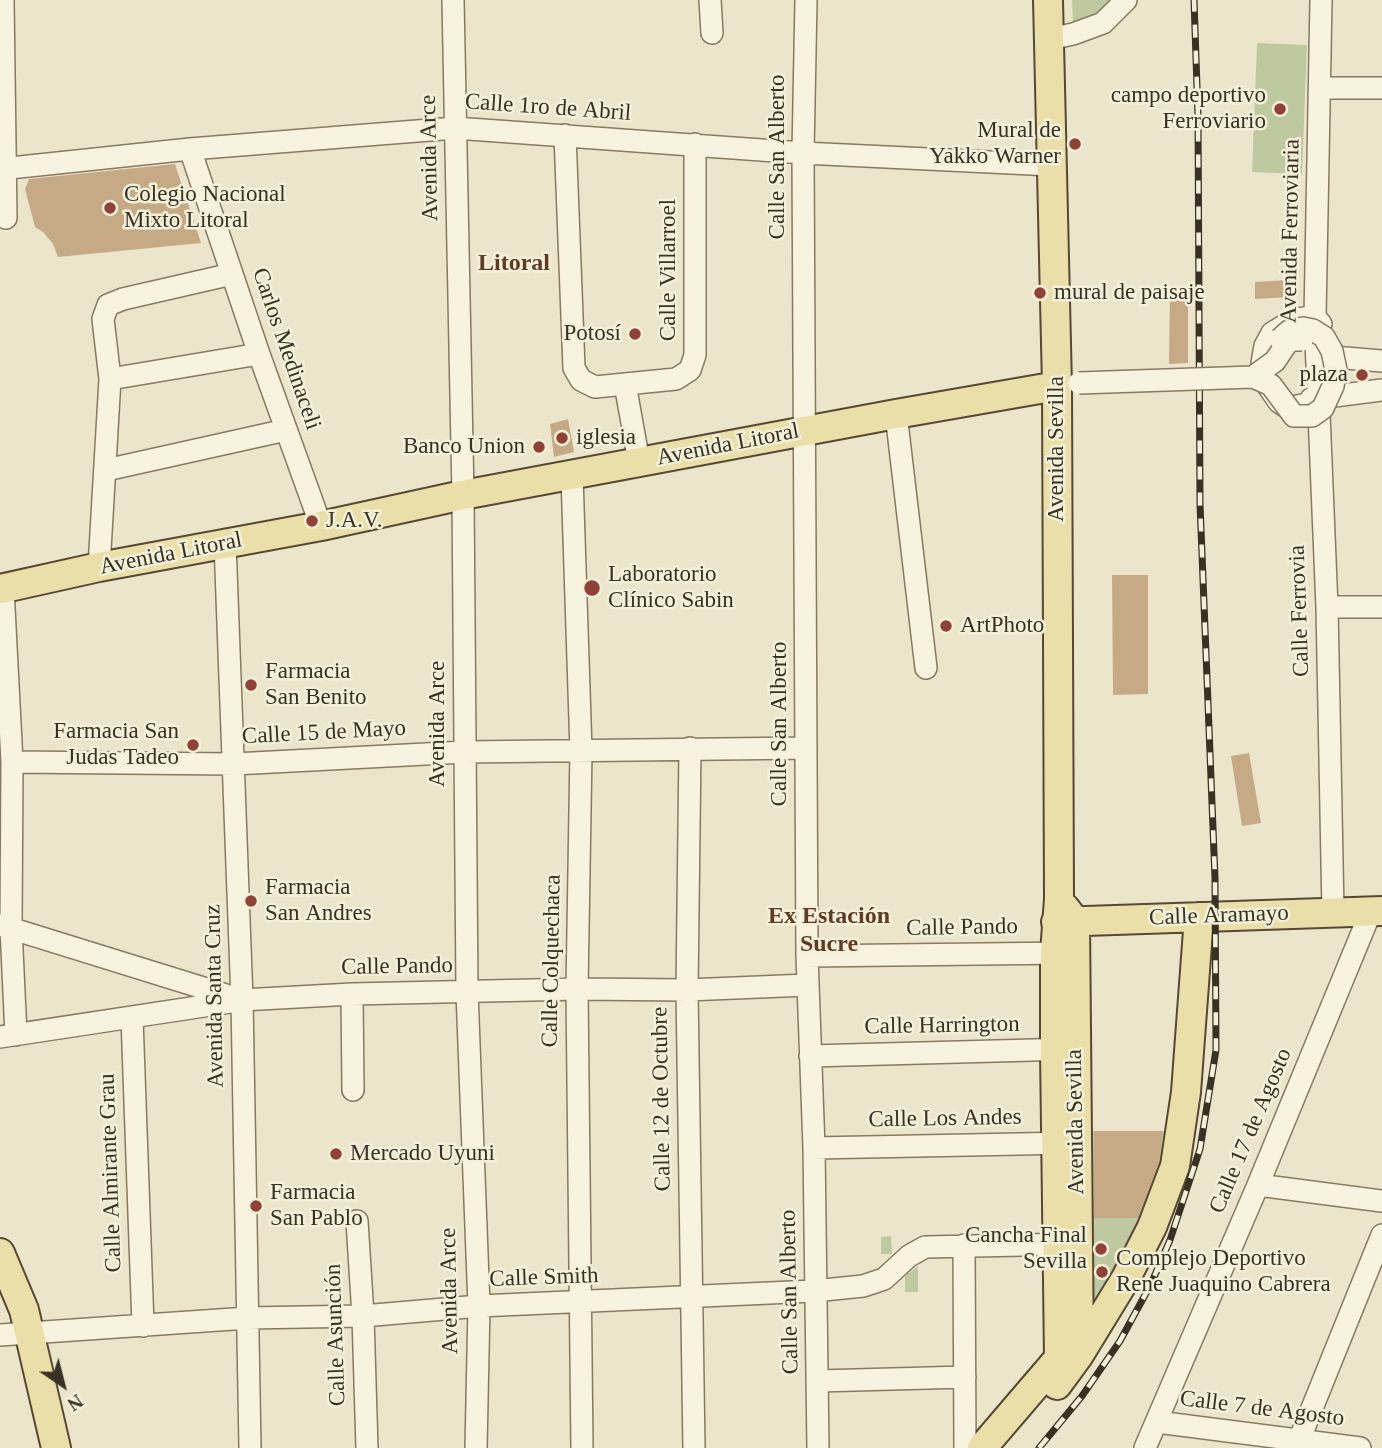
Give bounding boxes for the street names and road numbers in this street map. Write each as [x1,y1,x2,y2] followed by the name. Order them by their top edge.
[764,75,792,239] street label: Calle San Alberto
[464,88,632,128] street label: Calle 1ro de Abril
[415,94,445,222] street label: Avenida Arce
[1276,139,1306,323] street label: Avenida Ferroviaria
[655,199,683,341] street label: Calle Villarroel
[245,264,327,434] street label: Carlos Medinaceli
[1043,376,1071,522] street label: Avenida Sevilla
[654,418,802,472] street label: Avenida Litoral
[97,527,245,581] street label: Avenida Litoral
[1284,544,1316,678] street label: Calle Ferrovia
[766,642,794,806] street label: Calle San Alberto
[424,661,452,787] street label: Avenida Arce
[241,715,407,751] street label: Calle 15 de Mayo
[537,874,567,1048] street label: Calle Colquechaca
[1149,900,1289,932] street label: Calle Aramayo
[200,904,230,1088] street label: Avenida Santa Cruz
[906,913,1018,943] street label: Calle Pando
[341,952,453,982] street label: Calle Pando
[647,1006,677,1192] street label: Calle 12 de Octubre
[864,1011,1020,1041] street label: Calle Harrington
[1204,1044,1298,1218] street label: Calle 17 de Agosto
[1061,1049,1091,1195] street label: Avenida Sevilla
[94,1073,128,1273] street label: Calle Almirante Grau
[868,1104,1022,1134] street label: Calle Los Andes
[775,1209,805,1375] street label: Calle San Alberto
[435,1227,465,1355] street label: Avenida Arce
[489,1262,599,1294] street label: Calle Smith
[320,1263,352,1407] street label: Calle Asunción
[1178,1385,1346,1433] street label: Calle 7 de Agosto

